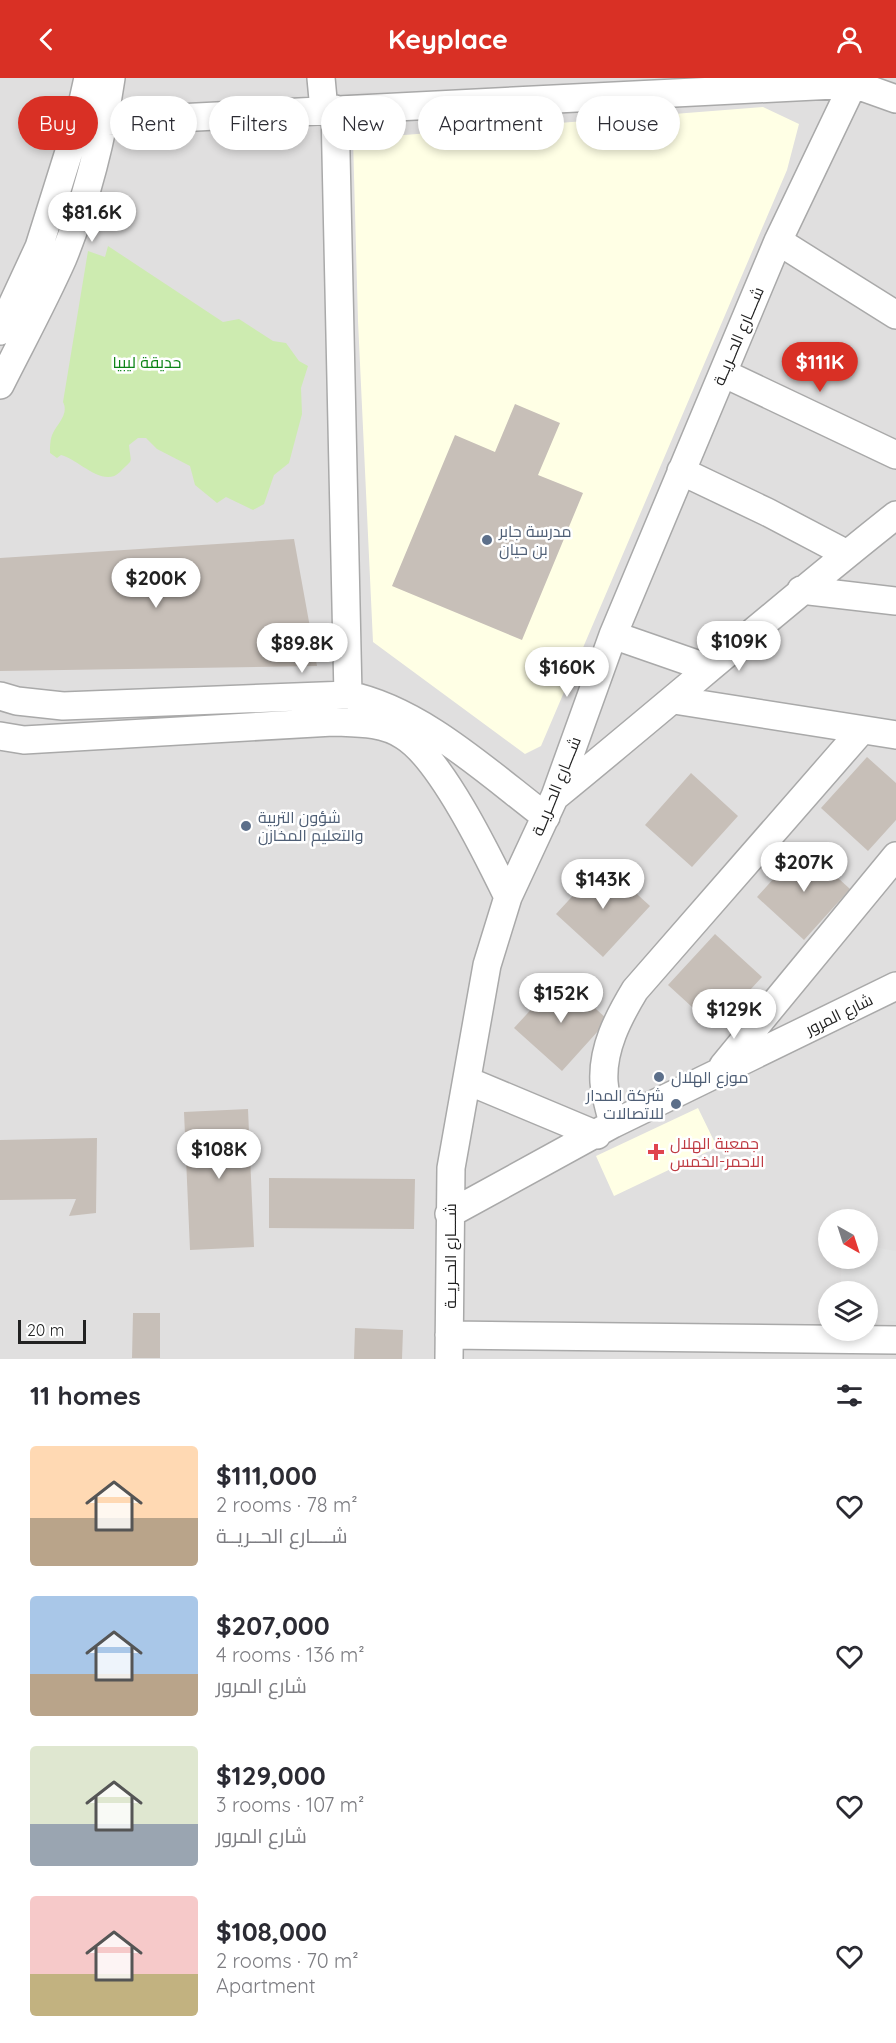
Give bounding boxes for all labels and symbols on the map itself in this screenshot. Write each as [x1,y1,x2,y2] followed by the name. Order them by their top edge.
[43,192,141,243] pin: $81.6K
[708,284,770,389] street label: شــــارع الحــريــة
[778,342,862,393] pin: $111K
[113,352,181,372] park label: حديقة ليبيا
[498,521,572,560] place label: مدرسة جابر بن حيان
[480,533,494,547] marker: مدرسة جابر بن حيان
[114,558,198,609] pin: $200K
[697,621,781,672] pin: $109K
[253,623,351,674] pin: $89.8K
[525,647,609,698] pin: $160K
[527,733,587,839] street label: شــــارع الحــريــة
[258,807,364,847] place label: شؤون التربية والتعليم المخازن
[239,819,253,833] marker: شؤون التربية والتعليم المخازن
[762,842,846,893] pin: $207K
[561,859,645,910] pin: $143K
[519,973,603,1024] pin: $152K
[692,989,776,1040] pin: $129K
[801,989,877,1041] street label: شارع المرور
[671,1067,749,1089] place label: موزع الهلال
[652,1070,666,1084] marker: موزع الهلال
[585,1085,664,1123] place label: شركة المدار للاتصالات
[669,1097,683,1111] marker: شركة المدار للاتصالات
[177,1129,261,1180] pin: $108K
[670,1133,764,1172] place label: جمعية الهلال الاحمر-الخمس
[647,1143,665,1161] marker: جمعية الهلال الاحمر-الخمس
[440,1203,462,1309] street label: شــــارع الحــريــة
[818,1209,878,1269] north arrow
[18,1317,86,1344] scale bar

